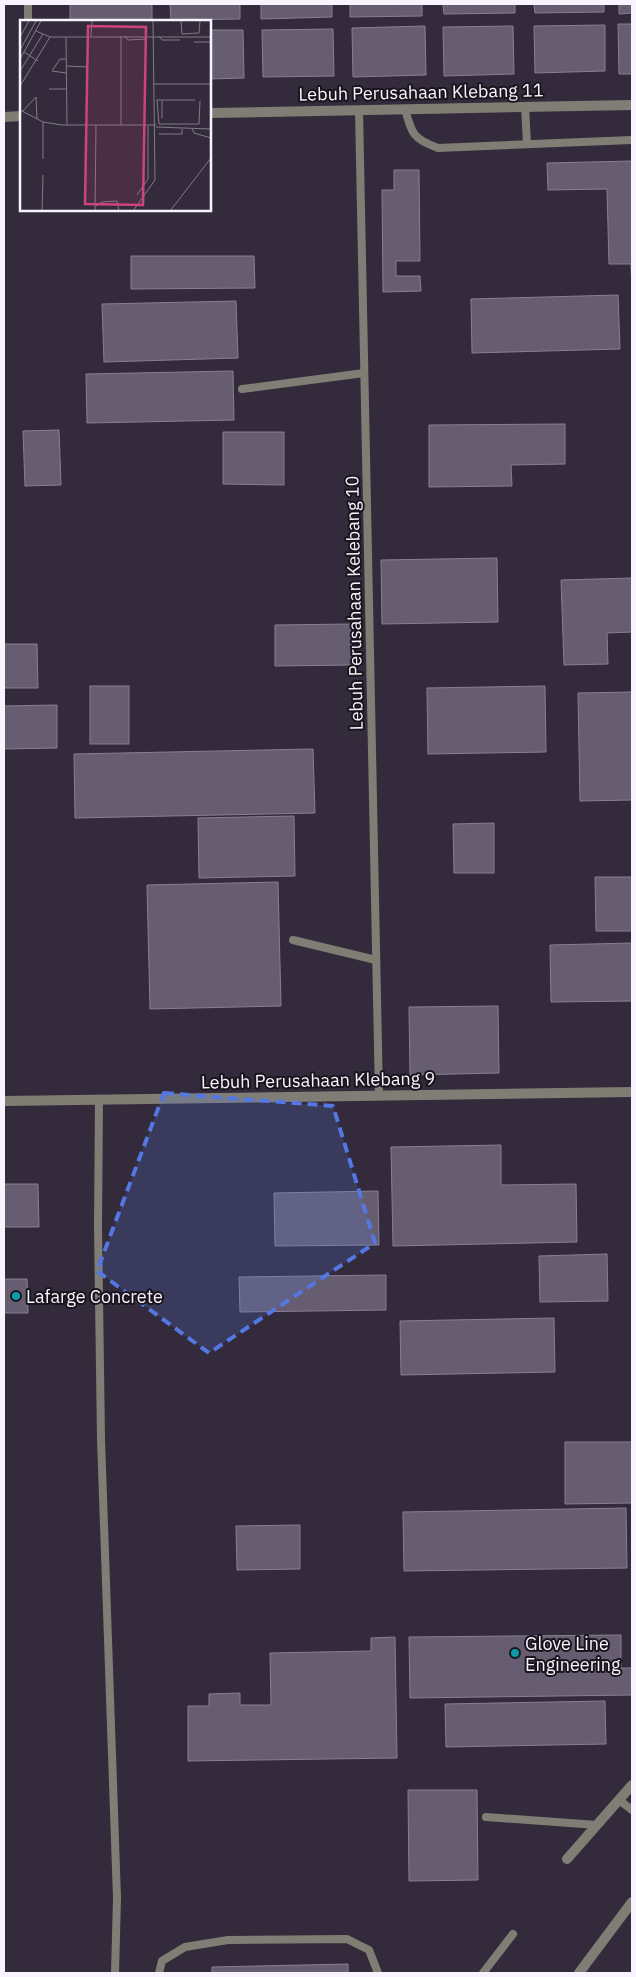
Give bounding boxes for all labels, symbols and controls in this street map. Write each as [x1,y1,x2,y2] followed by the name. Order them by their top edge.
[20,20,211,211] inset map
[298,78,544,106] street label: Lebuh Perusahaan Klebang 11
[340,475,368,731] street label: Lebuh Perusahaan Kelebang 10
[201,1066,435,1094] street label: Lebuh Perusahaan Klebang 9
[26,1285,163,1308] place label: Lafarge Concrete
[10,1290,22,1302] marker: Lafarge Concrete
[525,1632,621,1676] place label: Glove Line Engineering
[509,1647,521,1659] marker: Glove Line Engineering

